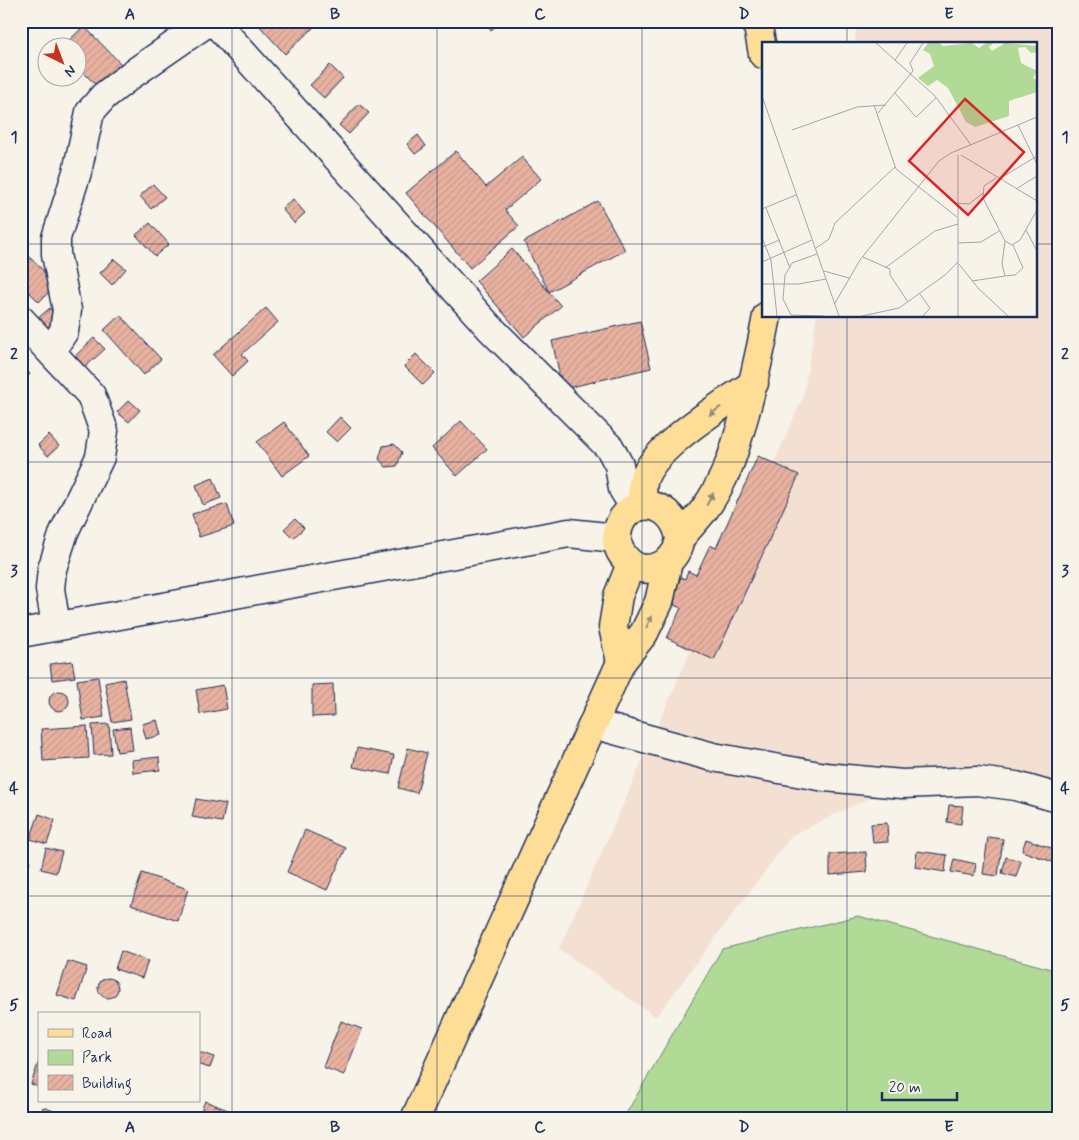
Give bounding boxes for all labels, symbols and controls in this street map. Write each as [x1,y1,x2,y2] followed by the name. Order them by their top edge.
[125,4,135,25] text: A
[330,4,340,25] text: B
[534,4,546,25] text: C
[738,4,750,25] text: D
[944,4,954,25] text: E
[38,38,88,88] north arrow
[762,42,1036,318] inset map
[61,61,80,81] text: N
[10,127,18,148] text: 1
[1061,127,1069,148] text: 1
[10,344,18,365] text: 2
[1061,344,1069,365] text: 2
[708,406,722,416] one-way arrow
[706,492,714,507] one-way arrow
[10,561,18,582] text: 3
[1061,561,1069,582] text: 3
[645,615,653,629] one-way arrow
[9,778,19,799] text: 4
[1060,778,1070,799] text: 4
[9,995,19,1016] text: 5
[1060,995,1070,1016] text: 5
[38,1012,200,1102] legend
[82,1024,112,1044] text: Road
[82,1048,112,1068] text: Park
[882,1070,956,1102] scale bar
[82,1074,132,1095] text: Building
[889,1078,921,1098] text: 20 m
[125,1117,135,1138] text: A
[330,1117,340,1138] text: B
[534,1117,546,1138] text: C
[738,1117,750,1138] text: D
[944,1117,954,1138] text: E

